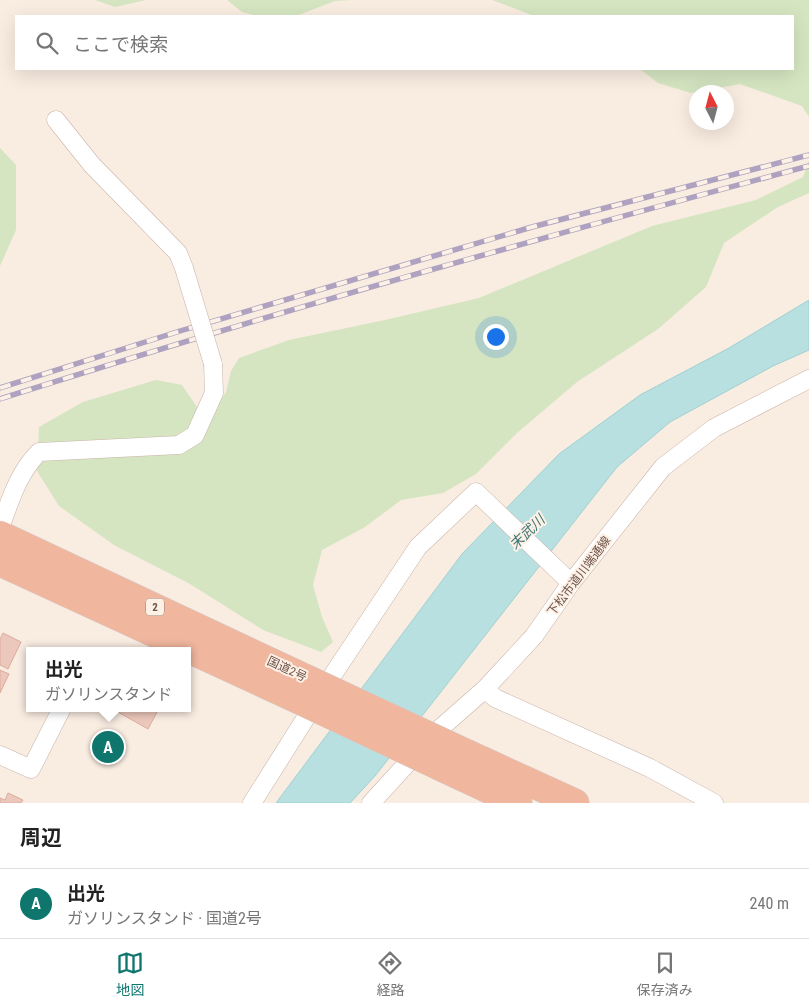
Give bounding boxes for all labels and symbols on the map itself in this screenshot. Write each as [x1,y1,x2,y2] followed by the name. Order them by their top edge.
[689,85,734,130] north arrow
[483,324,509,350] your location
[506,510,549,552] water label: 末武川
[545,533,613,619] street label: 下松市道川端通線
[146,598,164,616] road number: 2
[265,654,309,684] street label: 国道2号
[92,728,124,766] pin: A

